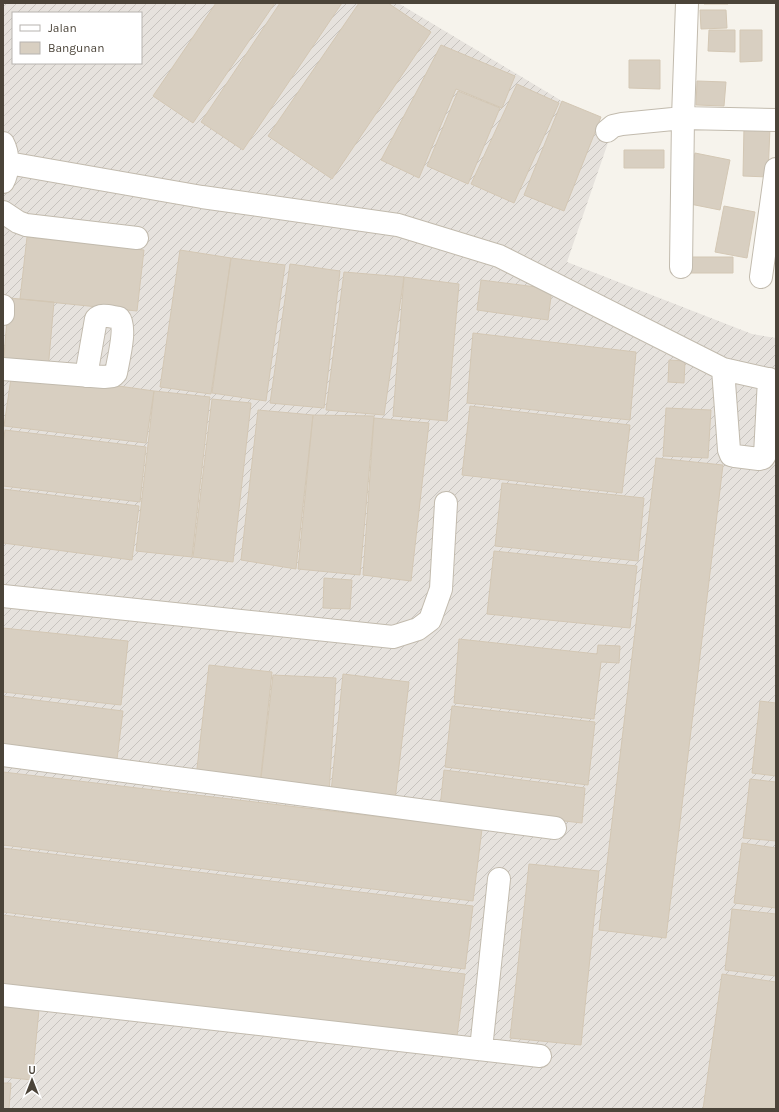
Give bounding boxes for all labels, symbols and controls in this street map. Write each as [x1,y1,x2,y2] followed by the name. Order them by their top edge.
[12,12,142,64] legend
[48,21,77,35] text: Jalan
[48,41,104,55] text: Bangunan
[12,1060,52,1100] north arrow
[28,1064,36,1077] text: U

